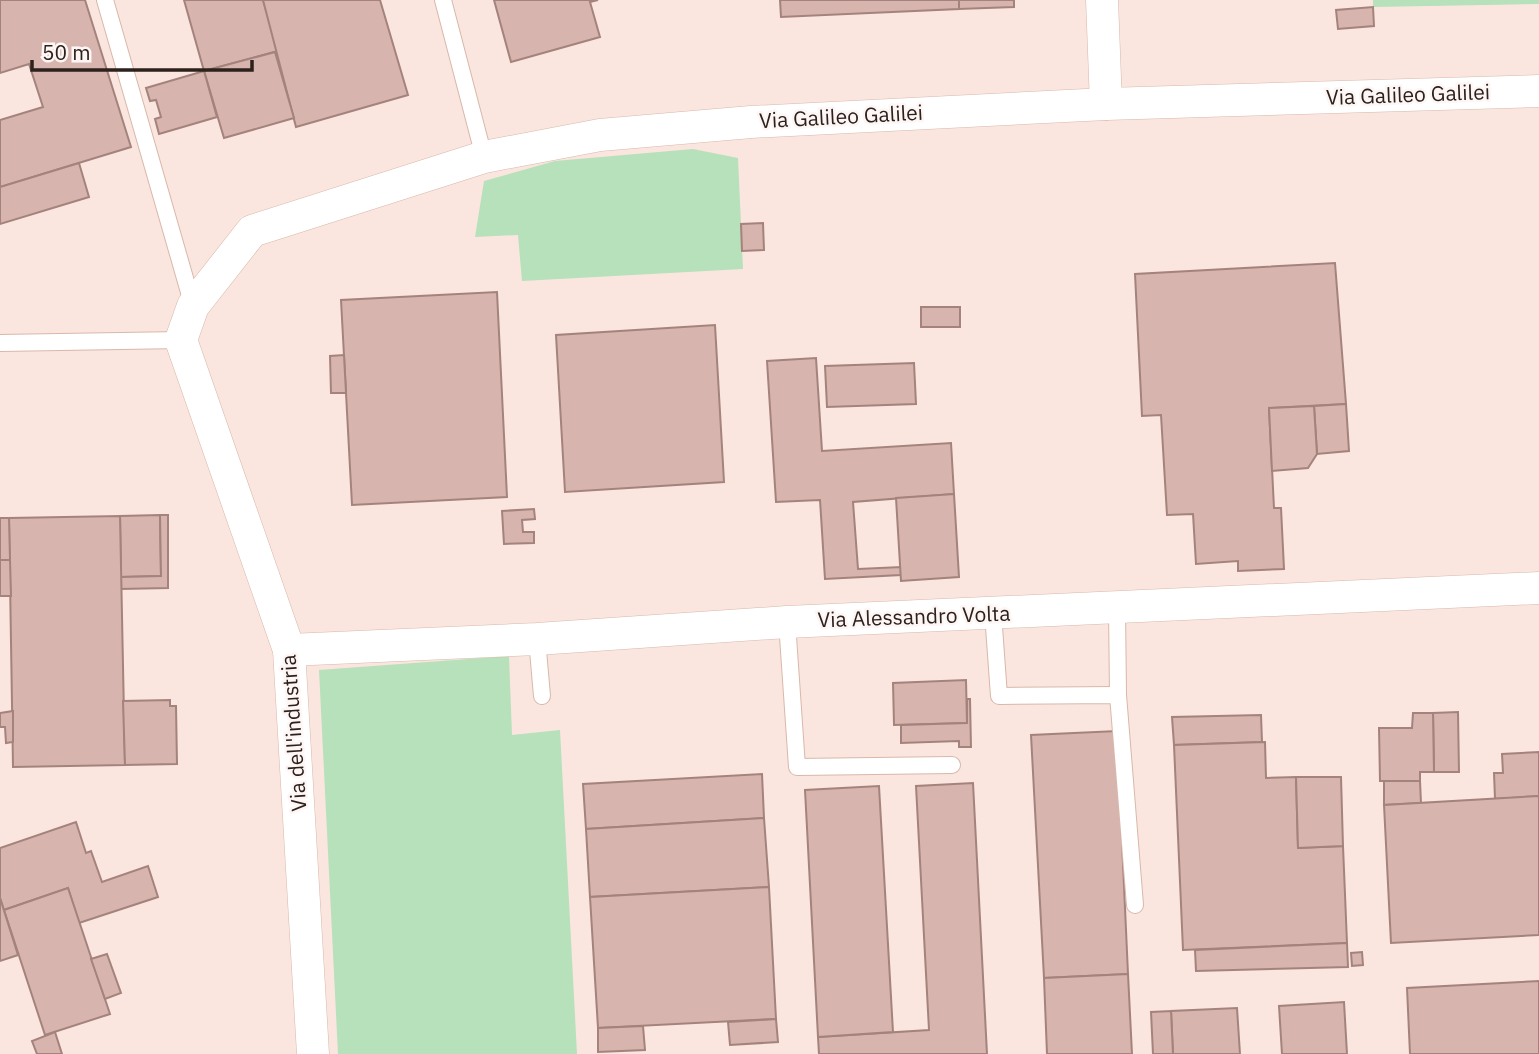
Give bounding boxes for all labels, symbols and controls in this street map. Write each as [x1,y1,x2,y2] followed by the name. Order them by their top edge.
[32,28,252,72] scale bar
[42,38,91,66] text: 50 m
[1325,77,1491,111] street label: Via Galileo Galilei
[758,98,924,134] street label: Via Galileo Galilei
[817,599,1011,633] street label: Via Alessandro Volta
[274,654,312,812] street label: Via dell'industria

